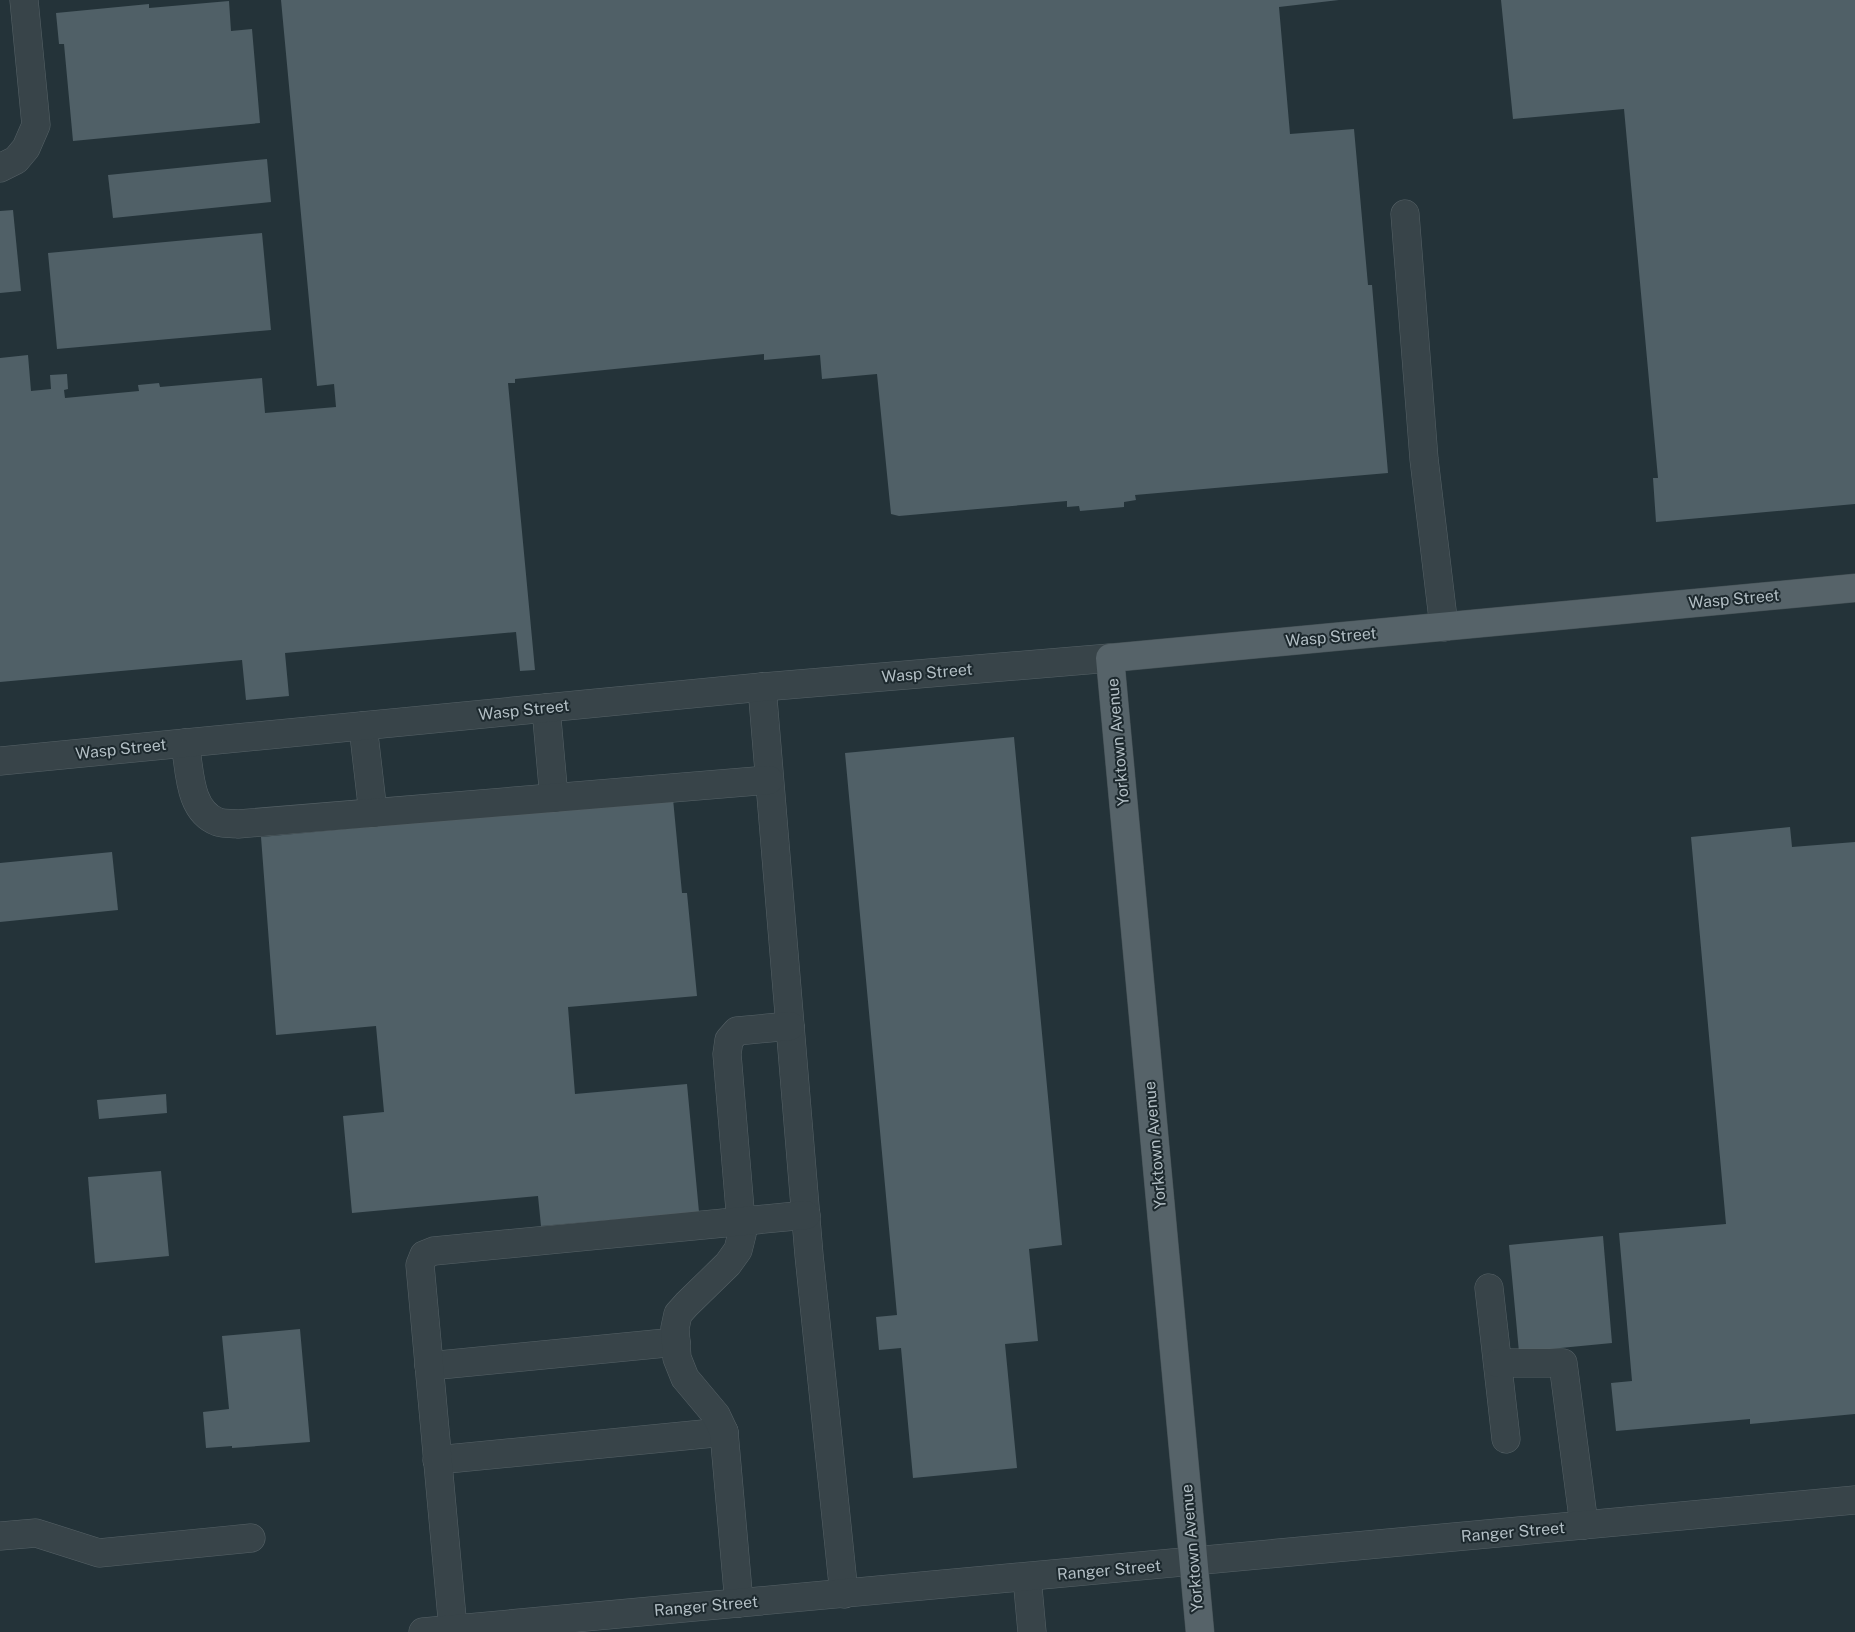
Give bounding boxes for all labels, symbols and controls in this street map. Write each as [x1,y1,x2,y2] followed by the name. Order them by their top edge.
[1688,586,1780,612] street label: Wasp Street
[1285,624,1377,650] street label: Wasp Street
[881,660,973,686] street label: Wasp Street
[1103,677,1133,807] street label: Yorktown Avenue
[478,696,570,724] street label: Wasp Street
[75,735,167,763] street label: Wasp Street
[1140,1080,1170,1210] street label: Yorktown Avenue
[1177,1483,1207,1613] street label: Yorktown Avenue
[1460,1518,1566,1546] street label: Ranger Street
[1056,1556,1162,1584] street label: Ranger Street
[653,1592,759,1620] street label: Ranger Street

